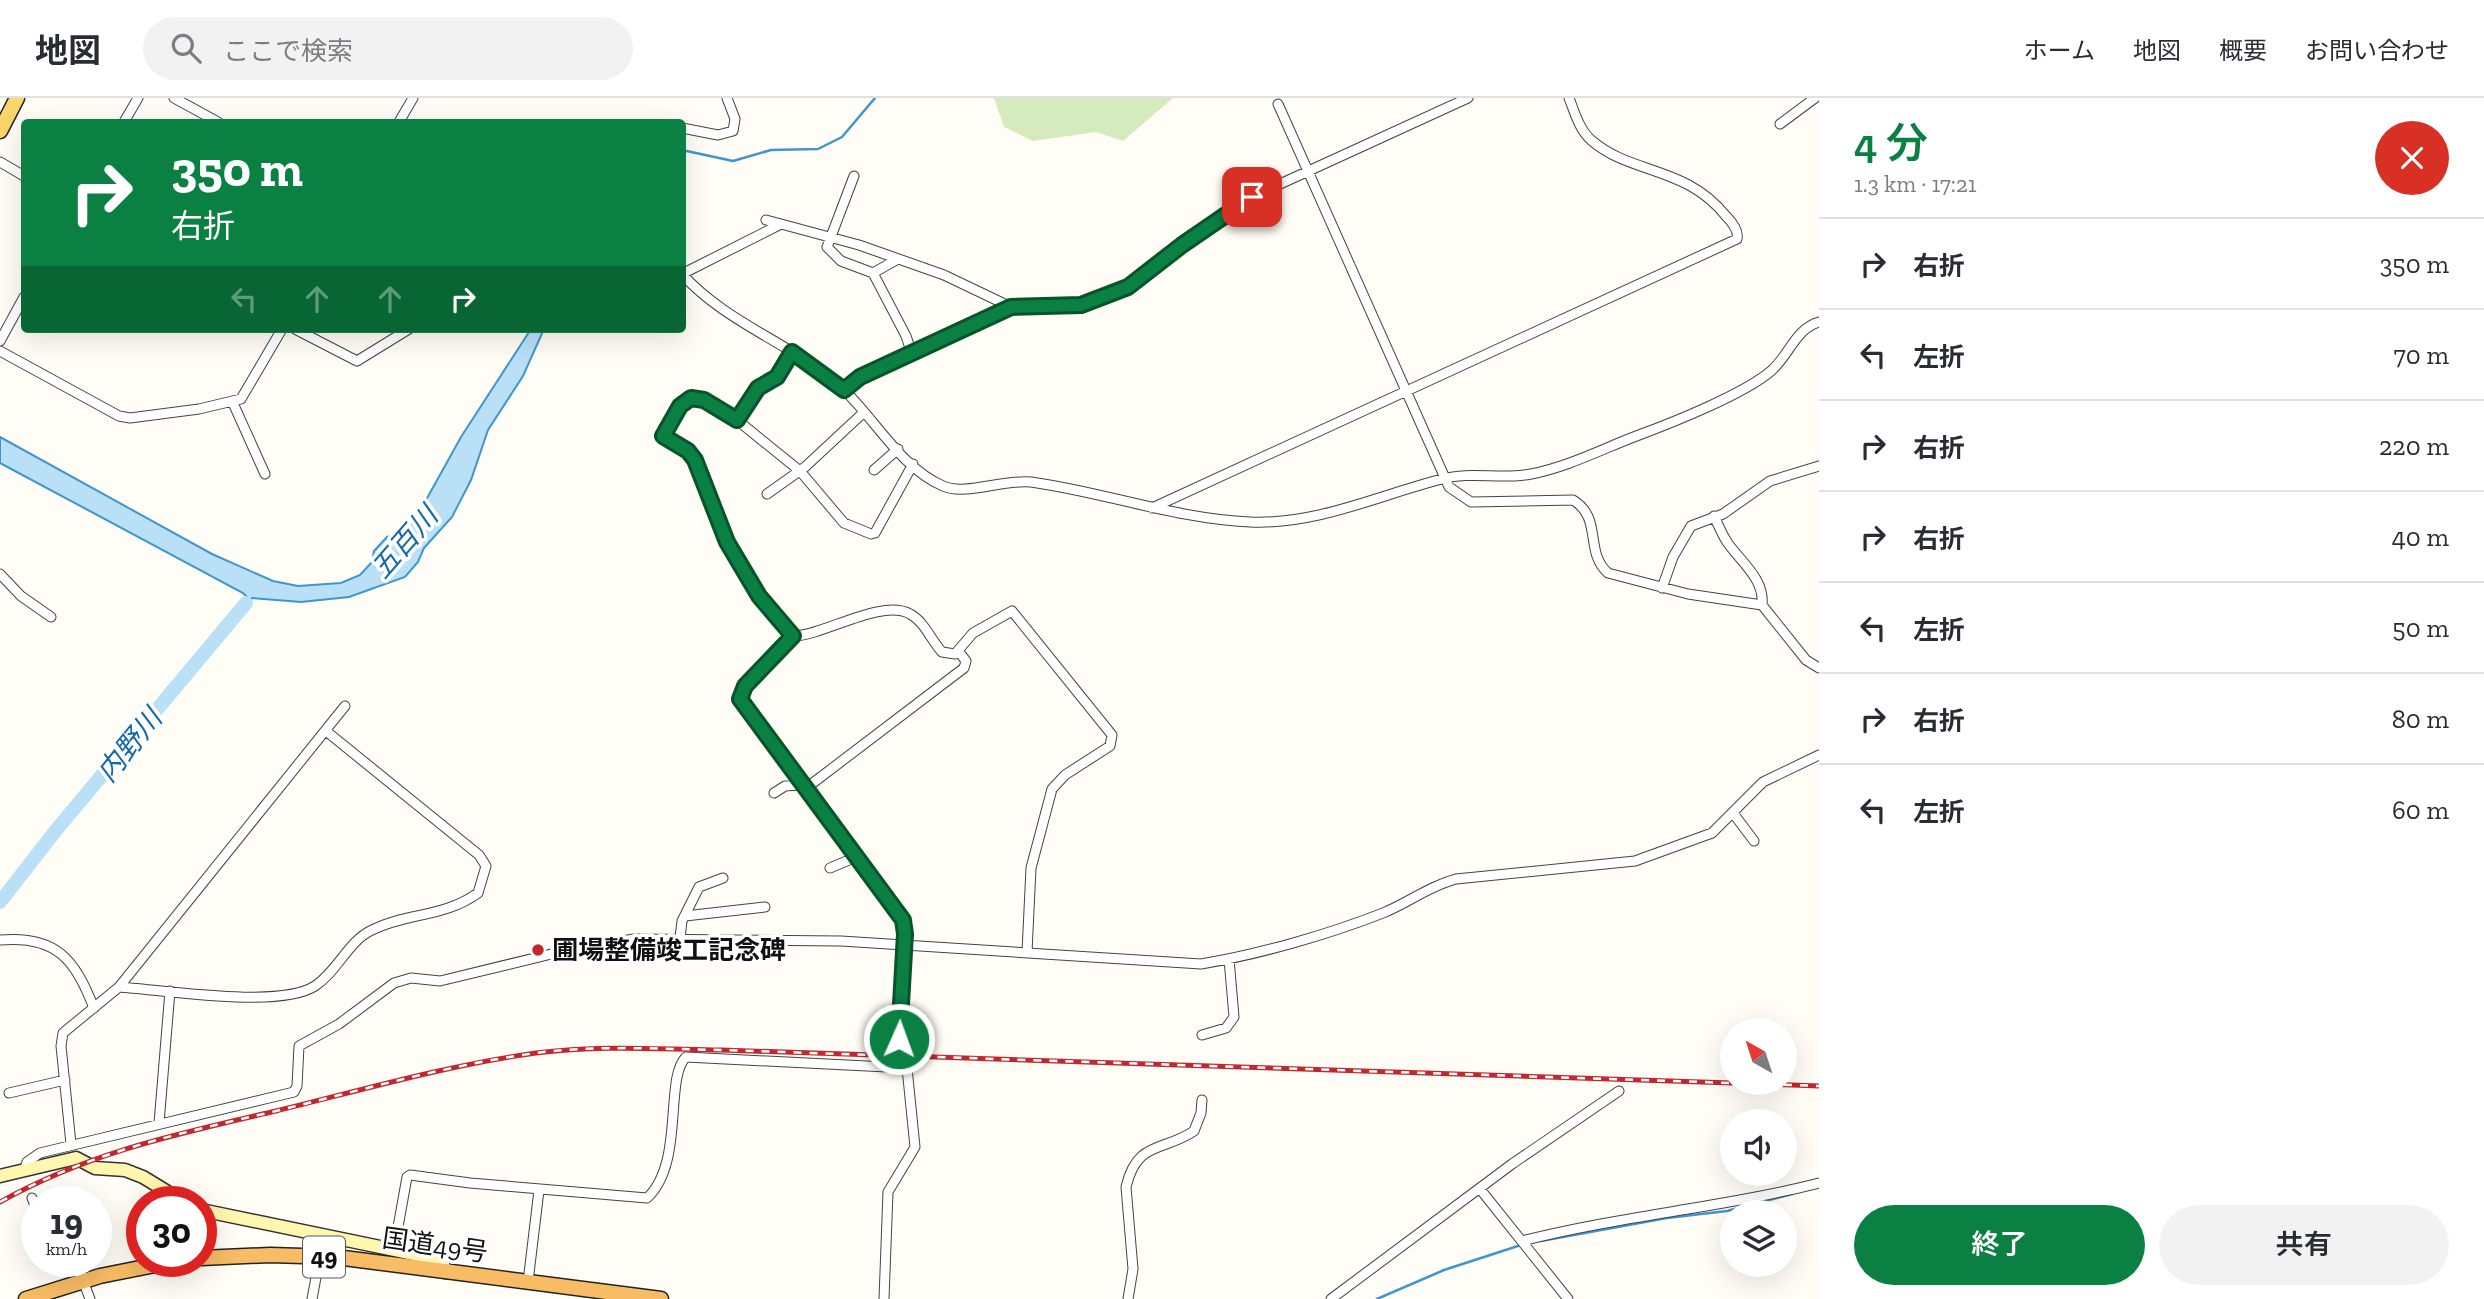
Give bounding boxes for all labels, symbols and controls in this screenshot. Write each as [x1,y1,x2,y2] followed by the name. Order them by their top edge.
[143,17,633,80] search box
[167,29,205,67] icon: search
[35,31,101,70] text: 地図
[223,35,353,67] text: ここで検索
[2024,36,2095,65] text: ホーム
[2133,36,2181,65] text: 地図
[2219,36,2267,65] text: 概要
[2305,36,2449,65] text: お問い合わせ
[1854,118,1928,169] text: 4 分
[2375,121,2449,195] button: close
[171,140,303,199] text: 350 m
[56,147,147,238] icon: right
[1222,167,1282,227] pin
[1854,170,1977,198] text: 1.3 km · 17:21
[1233,178,1271,216] icon: arrive
[171,207,235,245] text: 右折
[1854,245,1892,283] icon: right
[2380,248,2449,280] text: 350 m
[1913,250,1965,282] text: 右折
[225,280,263,318] icon: left
[298,280,336,318] icon: ahead
[371,280,409,318] icon: ahead
[444,280,482,318] icon: right
[1854,336,1892,374] icon: left
[2393,339,2449,371] text: 70 m
[1913,341,1965,373] text: 左折
[1854,427,1892,465] icon: right
[2379,430,2449,462] text: 220 m
[1913,432,1965,464] text: 右折
[364,498,446,585] water label: 五百川
[1854,518,1892,556] icon: right
[2392,521,2449,553] text: 40 m
[1913,523,1965,555] text: 右折
[1854,609,1892,647] icon: left
[2392,612,2449,644] text: 50 m
[1913,614,1965,646] text: 左折
[90,700,171,788] water label: 内野川
[1854,700,1892,738] icon: right
[2392,703,2449,735] text: 80 m
[1913,705,1965,737] text: 右折
[1854,791,1892,829] icon: left
[2392,794,2449,826] text: 60 m
[1913,796,1965,828] text: 左折
[552,934,786,966] place label: 圃場整備竣工記念碑
[530,942,546,958] marker: 圃場整備竣工記念碑
[862,1002,936,1076] position arrow
[1720,1018,1797,1096] north arrow
[1720,1018,1797,1277] map controls
[1720,1109,1797,1186] button: sound
[126,1186,217,1277] speed limit sign: 30
[1720,1200,1797,1277] button: layers
[50,1201,83,1243] text: 19
[1854,1205,2145,1285] button: 終了
[2159,1205,2449,1285] button: 共有
[380,1222,490,1268] street label: 国道49号
[303,1237,345,1278] road number: 49
[46,1238,87,1260] text: km/h

